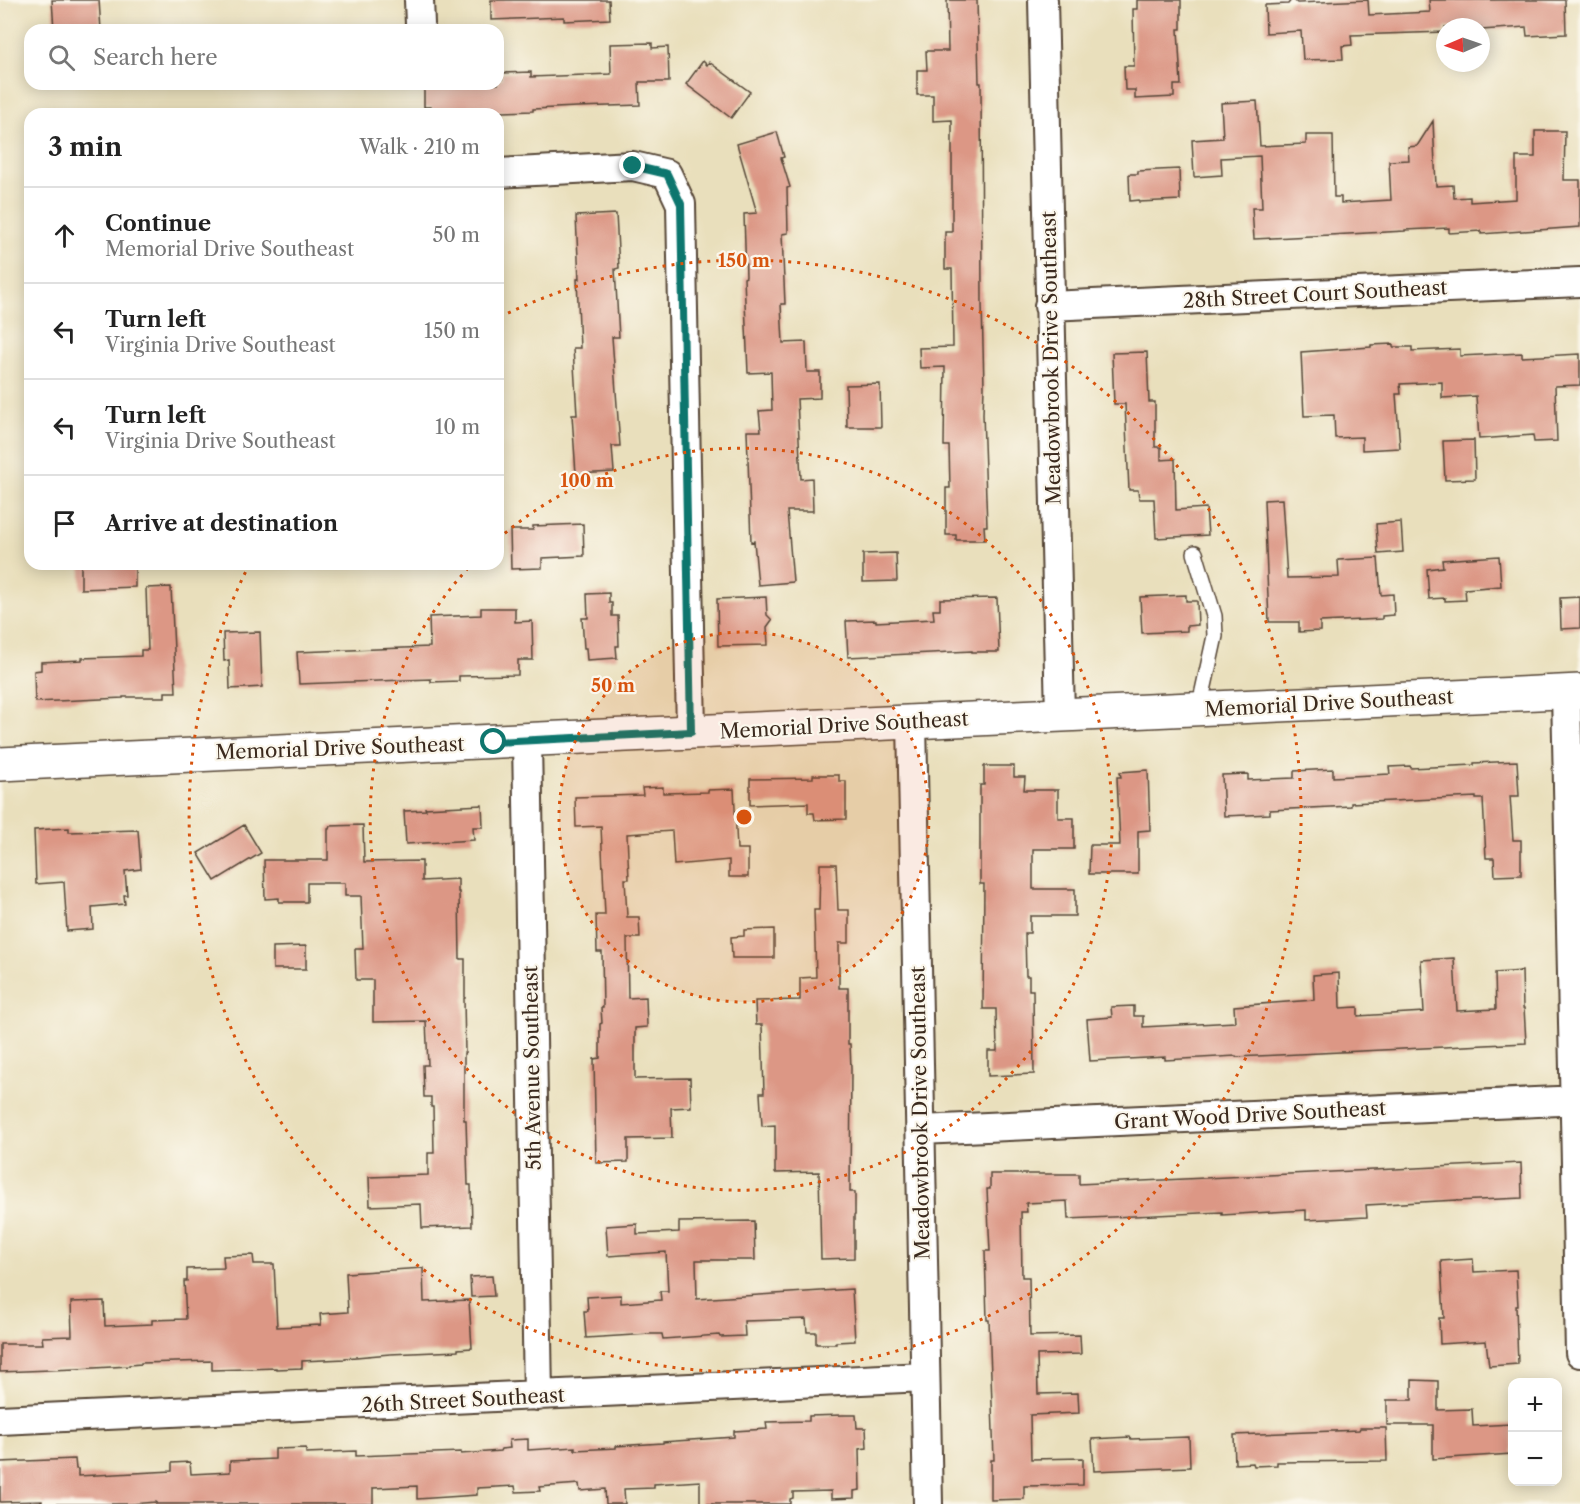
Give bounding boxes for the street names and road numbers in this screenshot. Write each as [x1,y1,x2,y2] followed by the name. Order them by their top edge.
[1036,211,1066,505] street label: Meadowbrook Drive Southeast
[1182,275,1448,313] street label: 28th Street Court Southeast
[1204,685,1454,721] street label: Memorial Drive Southeast
[719,707,969,743] street label: Memorial Drive Southeast
[215,732,465,764] street label: Memorial Drive Southeast
[518,965,546,1171] street label: 5th Avenue Southeast
[905,966,935,1260] street label: Meadowbrook Drive Southeast
[1113,1096,1387,1134] street label: Grant Wood Drive Southeast
[361,1383,565,1417] street label: 26th Street Southeast

